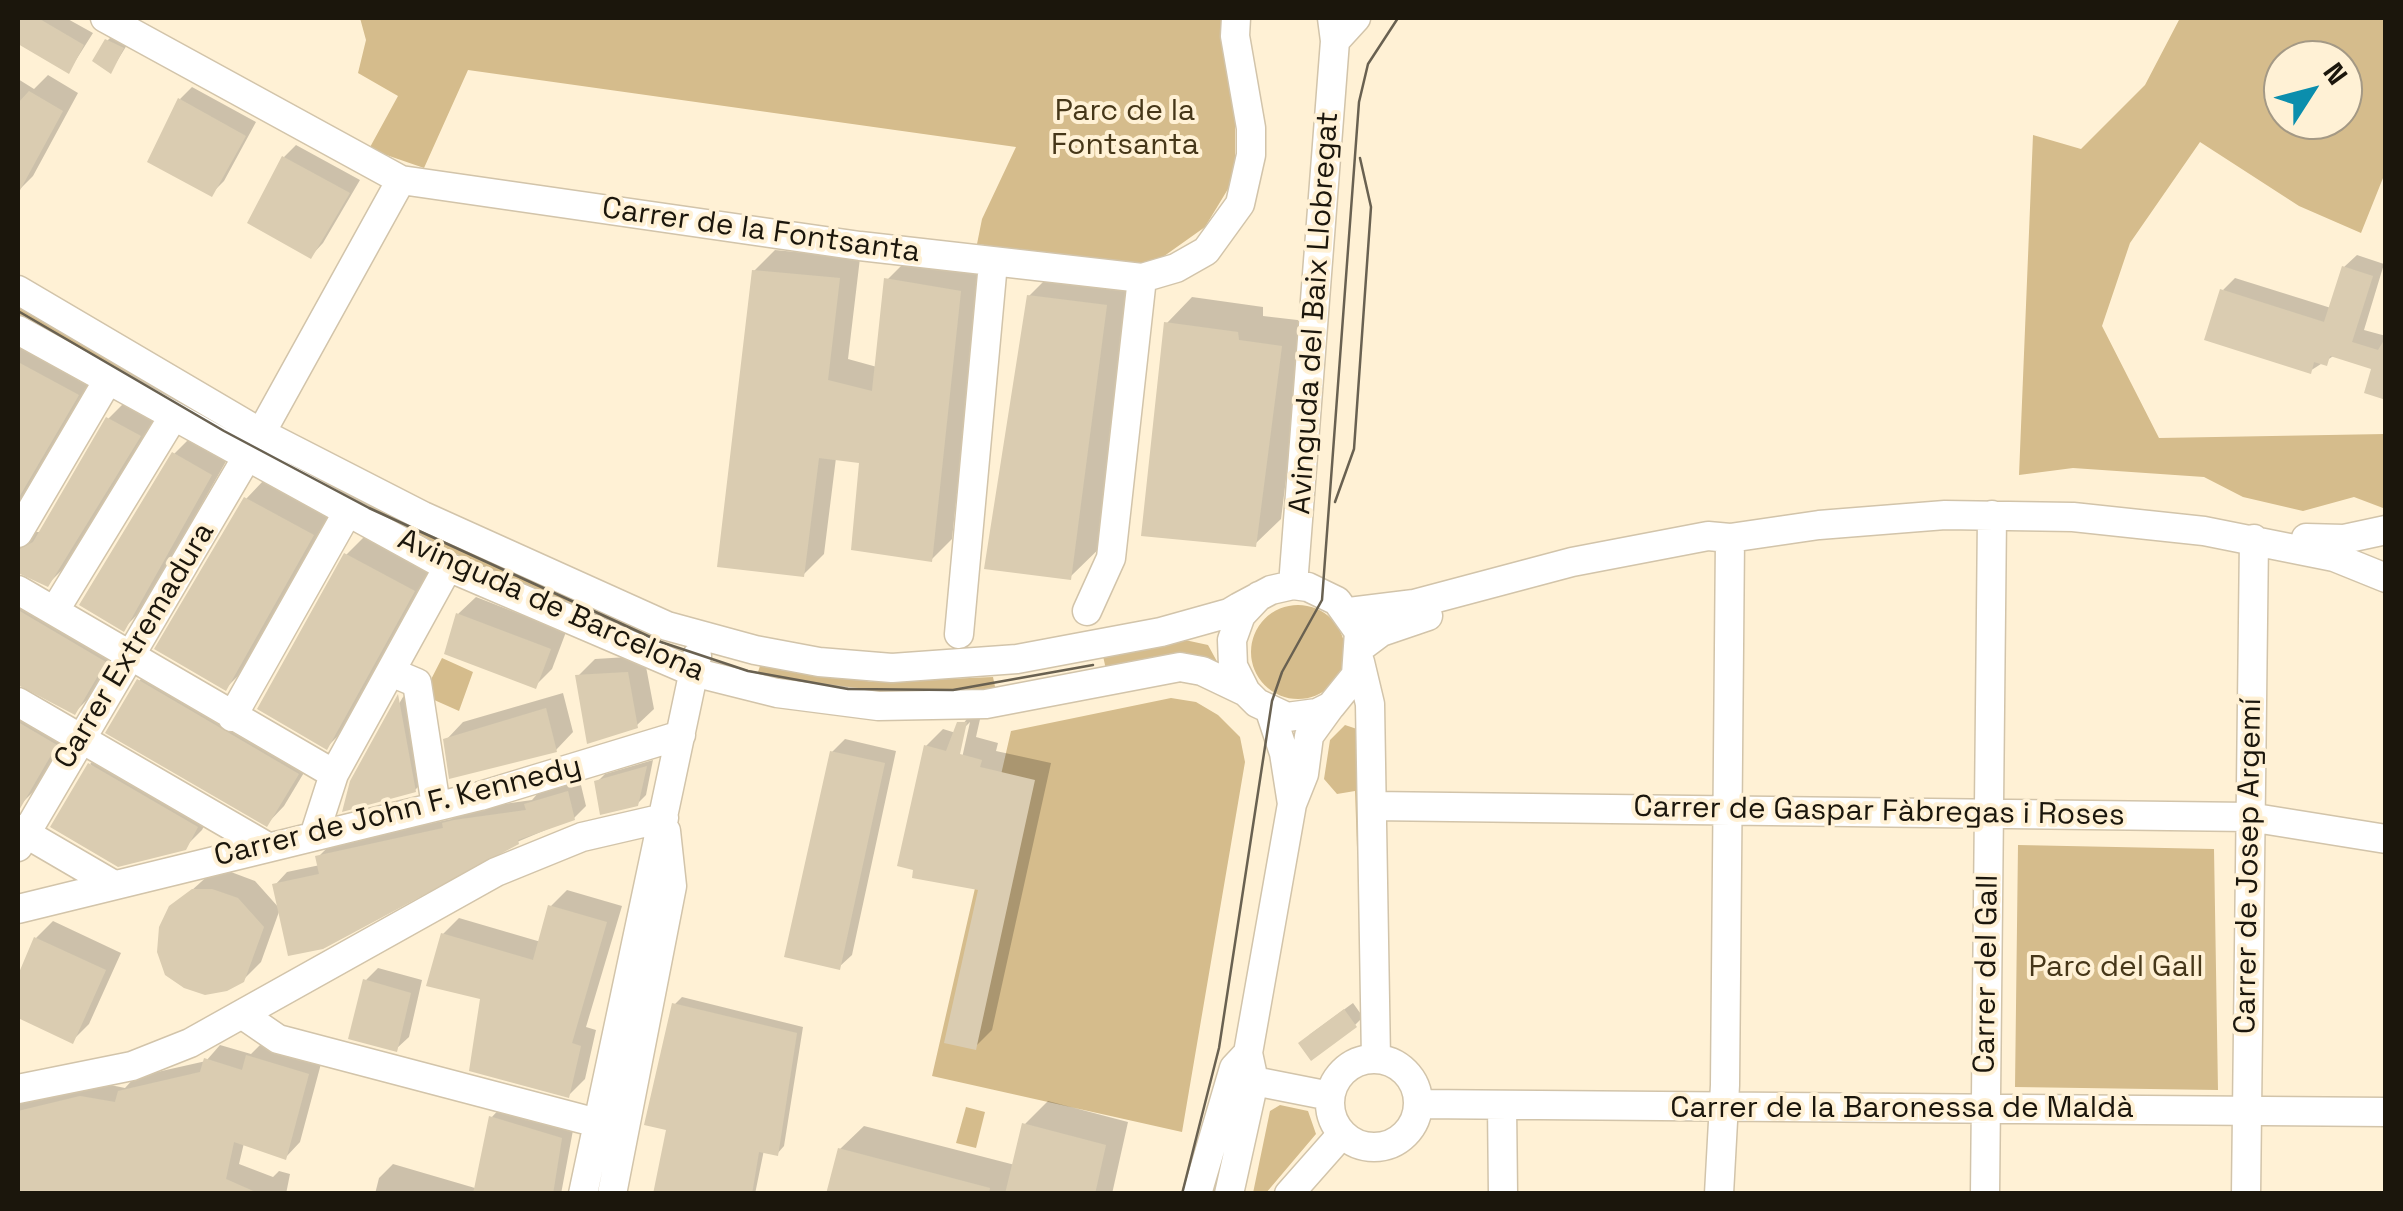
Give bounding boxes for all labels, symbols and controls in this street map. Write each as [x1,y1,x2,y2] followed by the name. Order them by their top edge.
[2263,40,2363,140] north arrow
[2316,55,2356,92] text: N
[1051,94,1199,164] park label: Parc de la Fontsanta
[1283,110,1347,516] street label: Avinguda del Baix Llobregat
[600,191,922,271] street label: Carrer de la Fontsanta
[47,516,223,776] street label: Carrer Extremadura
[392,522,710,690] street label: Avinguda de Barcelona
[2228,698,2270,1034] street label: Carrer de Josep Argemí
[211,749,585,875] street label: Carrer de John F. Kennedy
[1633,790,2125,834] street label: Carrer de Gaspar Fàbregas i Roses
[1967,874,2007,1074] street label: Carrer del Gall
[2028,950,2204,986] park label: Parc del Gall
[1670,1091,2134,1127] street label: Carrer de la Baronessa de Maldà

